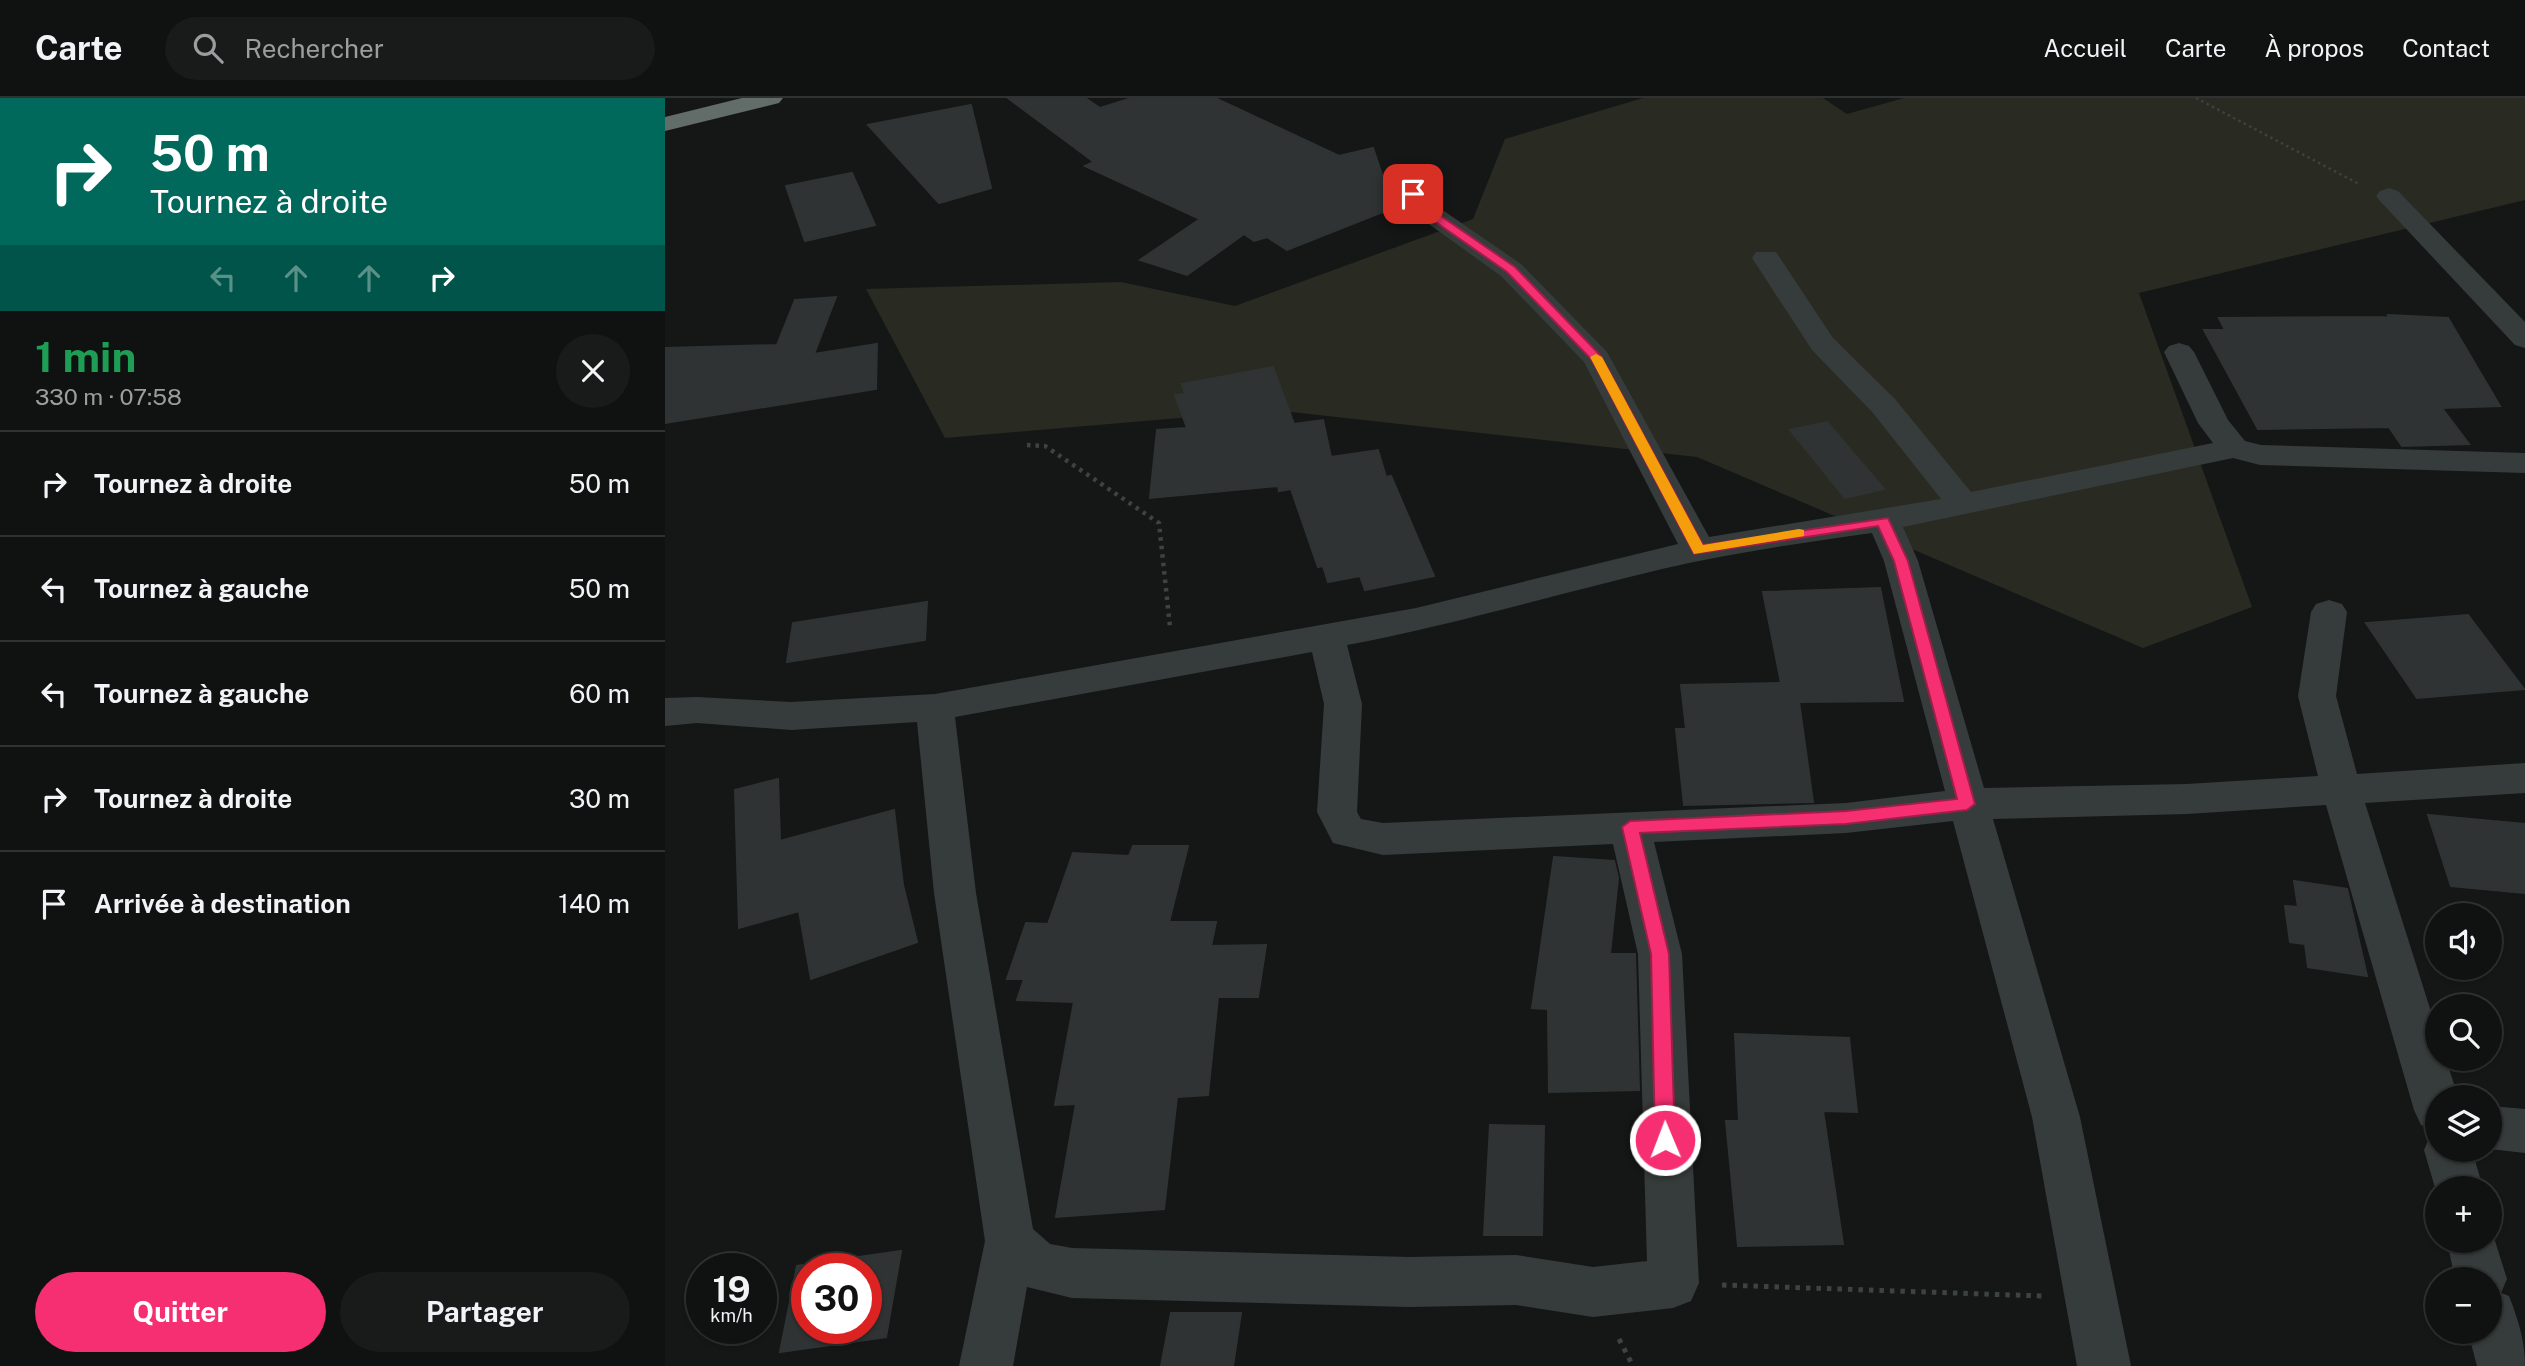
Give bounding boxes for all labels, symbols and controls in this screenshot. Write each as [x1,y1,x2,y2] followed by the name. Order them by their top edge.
[165,17,655,80] search box
[35,29,123,67] text: Carte
[189,29,227,67] icon: search
[245,33,384,64] text: Rechercher
[2044,34,2127,62] text: Accueil
[2165,34,2226,62] text: Carte
[2264,34,2364,62] text: À propos
[2402,34,2490,62] text: Contact
[150,124,270,182] text: 50 m
[35,126,126,217] icon: right
[1383,164,1443,224] pin
[1394,175,1432,213] icon: arrive
[150,183,388,220] text: Tournez à droite
[204,259,242,297] icon: left
[277,259,315,297] icon: ahead
[350,259,388,297] icon: ahead
[423,259,461,297] icon: right
[35,332,136,381] text: 1 min
[556,334,630,408] button: close
[35,383,182,410] text: 330 m · 07:58
[35,465,73,503] icon: right
[94,468,292,499] text: Tournez à droite
[569,468,630,499] text: 50 m
[35,570,73,608] icon: left
[94,573,309,604] text: Tournez à gauche
[569,573,630,604] text: 50 m
[35,675,73,713] icon: left
[94,678,309,709] text: Tournez à gauche
[569,678,630,709] text: 60 m
[35,780,73,818] icon: right
[94,783,292,814] text: Tournez à droite
[569,783,630,814] text: 30 m
[35,885,73,923] icon: arrive
[94,888,351,919] text: Arrivée à destination
[558,888,630,919] text: 140 m
[2425,903,2502,1344] map controls
[2425,903,2502,980] button: sound
[2425,994,2502,1071] button: search
[2425,1085,2502,1162] button: layers
[1628,1103,1702,1177] position arrow
[2425,1176,2502,1253] button: +
[791,1253,882,1344] speed limit sign: 30
[2425,1267,2502,1344] button: −
[712,1269,751,1310] text: 19
[35,1272,326,1352] button: Quitter
[340,1272,630,1352] button: Partager
[710,1305,753,1326] text: km/h

